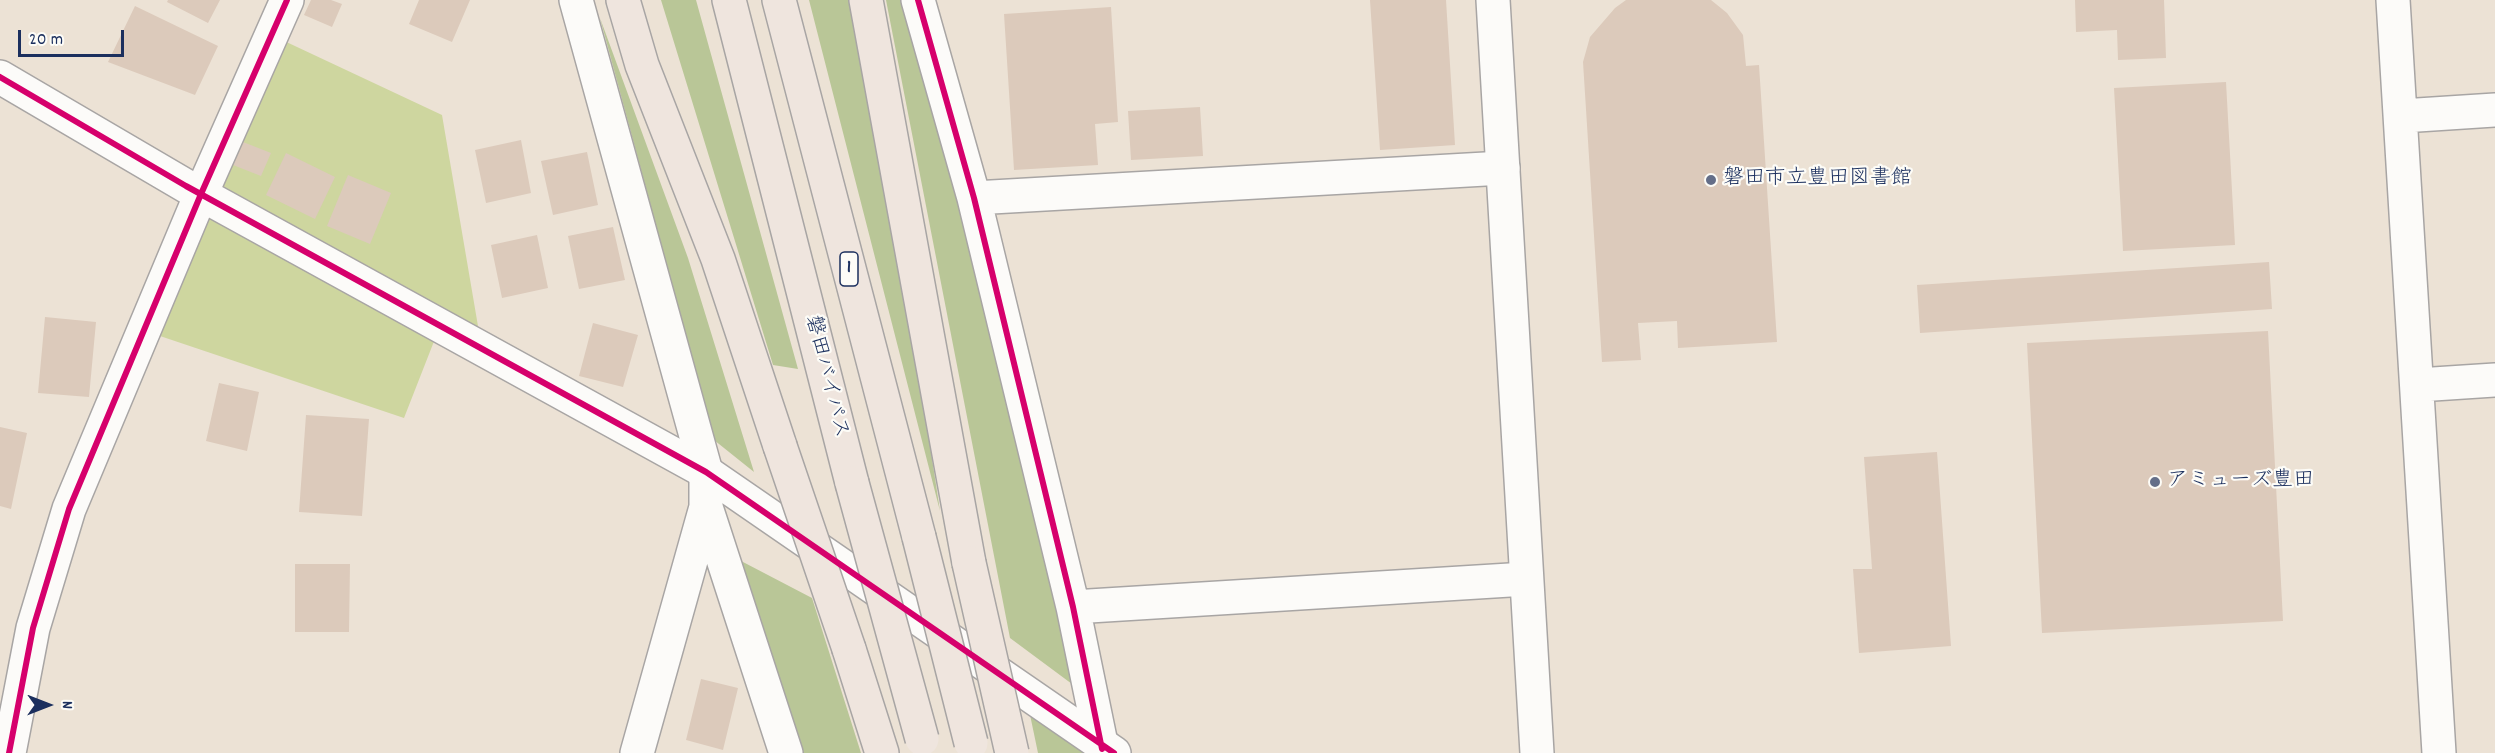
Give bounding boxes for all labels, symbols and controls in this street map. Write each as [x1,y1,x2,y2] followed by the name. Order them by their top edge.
[21,18,128,56] scale bar
[29,28,63,53] text: 20 m
[1723,167,1912,193] place label: 磐田市立豊田図書館
[1704,173,1718,187] marker: 磐田市立豊田図書館
[840,252,858,286] road number: 1
[798,313,852,441] street label: 磐田バイパス
[2167,469,2314,495] place label: アミューズ豊田
[2148,475,2162,489] marker: アミューズ豊田
[18,675,78,735] north arrow
[55,701,78,709] text: N

